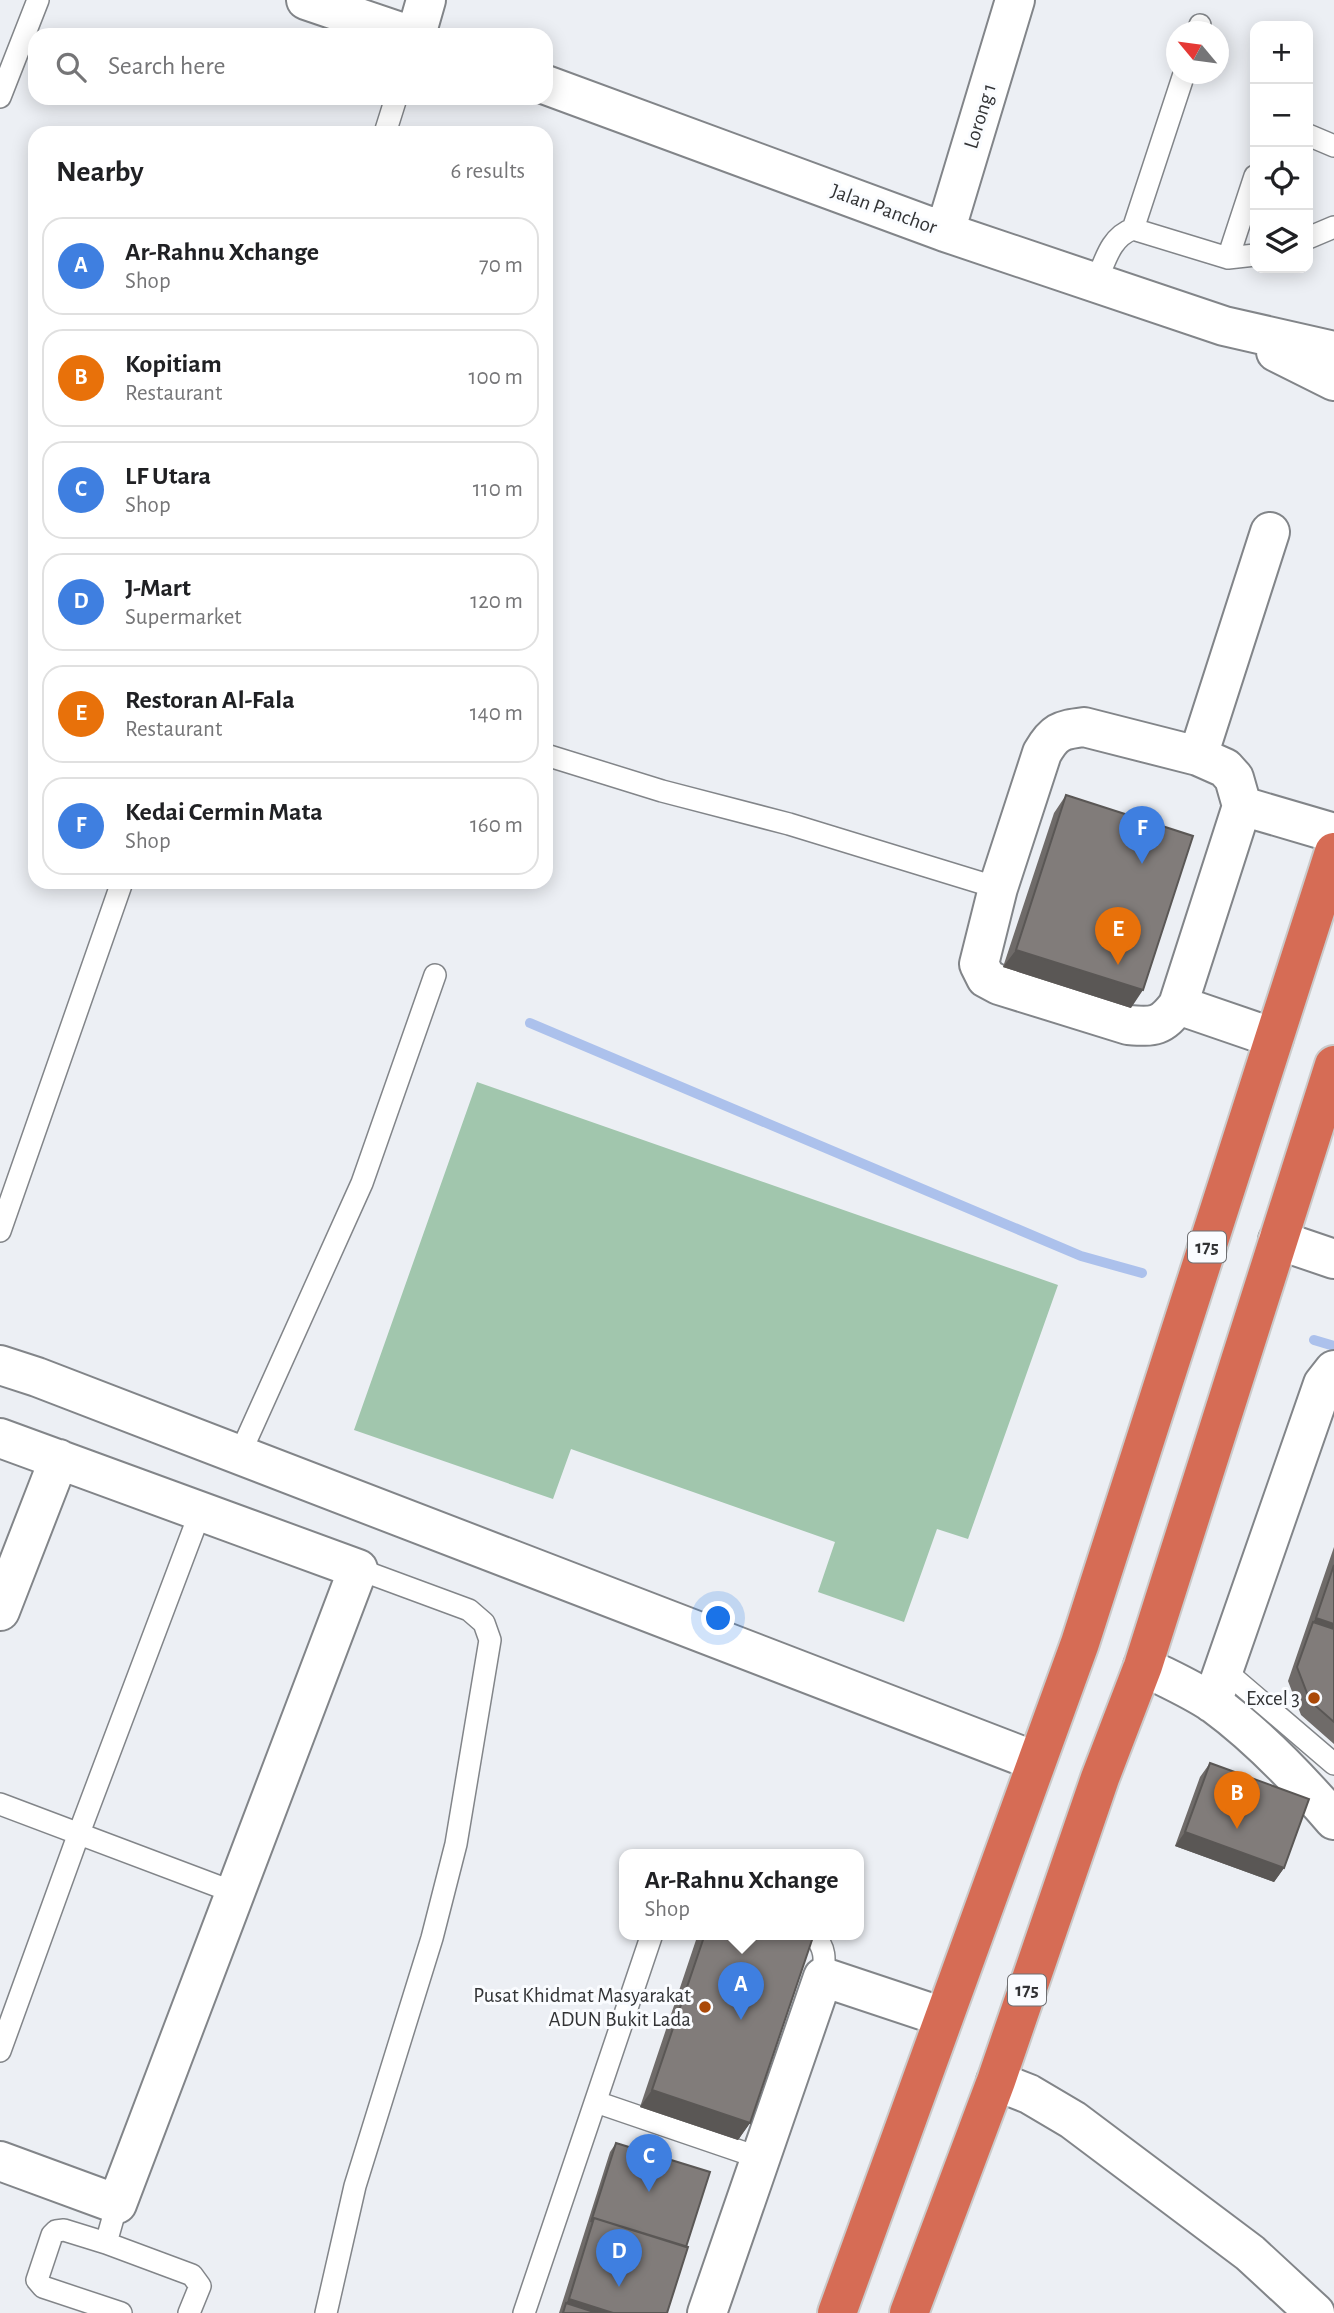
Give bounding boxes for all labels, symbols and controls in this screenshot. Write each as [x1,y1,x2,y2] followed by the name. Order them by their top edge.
[1166,21,1229,84] north arrow
[1250,21,1313,273] map controls
[1250,21,1313,84] button: +
[28,28,553,105] search box
[52,48,90,86] icon: search
[108,53,226,79] text: Search here
[960,81,1000,151] street label: Lorong 1
[1250,84,1313,147] button: −
[1250,147,1313,210] button: locate
[56,157,144,187] text: Nearby
[451,160,525,183] text: 6 results
[828,180,940,238] street label: Jalan Panchor
[1250,210,1313,273] button: layers
[125,239,319,265] text: Ar-Rahnu Xchange
[74,254,88,277] text: A
[479,254,523,277] text: 70 m
[125,270,171,293] text: Shop
[125,351,222,377] text: Kopitiam
[74,366,88,389] text: B
[469,366,523,389] text: 100 m
[125,382,222,405] text: Restaurant
[125,463,211,489] text: LF Utara
[75,478,87,501] text: C
[473,478,523,501] text: 110 m
[125,494,171,517] text: Shop
[125,575,191,601] text: J-Mart
[73,590,89,613] text: D
[470,590,523,613] text: 120 m
[125,606,242,629] text: Supermarket
[125,687,295,713] text: Restoran Al-Fala
[75,702,87,725] text: E
[470,702,523,725] text: 140 m
[125,718,222,741] text: Restaurant
[125,799,323,825] text: Kedai Cermin Mata
[1119,806,1165,864] pin: F
[76,814,86,837] text: F
[470,814,523,837] text: 160 m
[125,830,171,853] text: Shop
[1095,907,1141,965] pin: E
[1188,1232,1226,1262] road number: 175
[701,1601,735,1635] your location
[1246,1688,1300,1709] place label: Excel 3
[1306,1690,1322,1706] marker: Excel 3
[1214,1771,1260,1829] pin: B
[619,1849,864,1940] popup
[644,1867,839,1893] text: Ar-Rahnu Xchange
[644,1898,690,1921] text: Shop
[718,1962,764,2020] pin: A
[1008,1974,1046,2006] road number: 175
[473,1985,691,2030] place label: Pusat Khidmat Masyarakat ADUN Bukit Lada
[697,1999,713,2015] marker: Pusat Khidmat Masyarakat ADUN Bukit Lada
[626,2134,672,2192] pin: C
[596,2229,642,2287] pin: D

